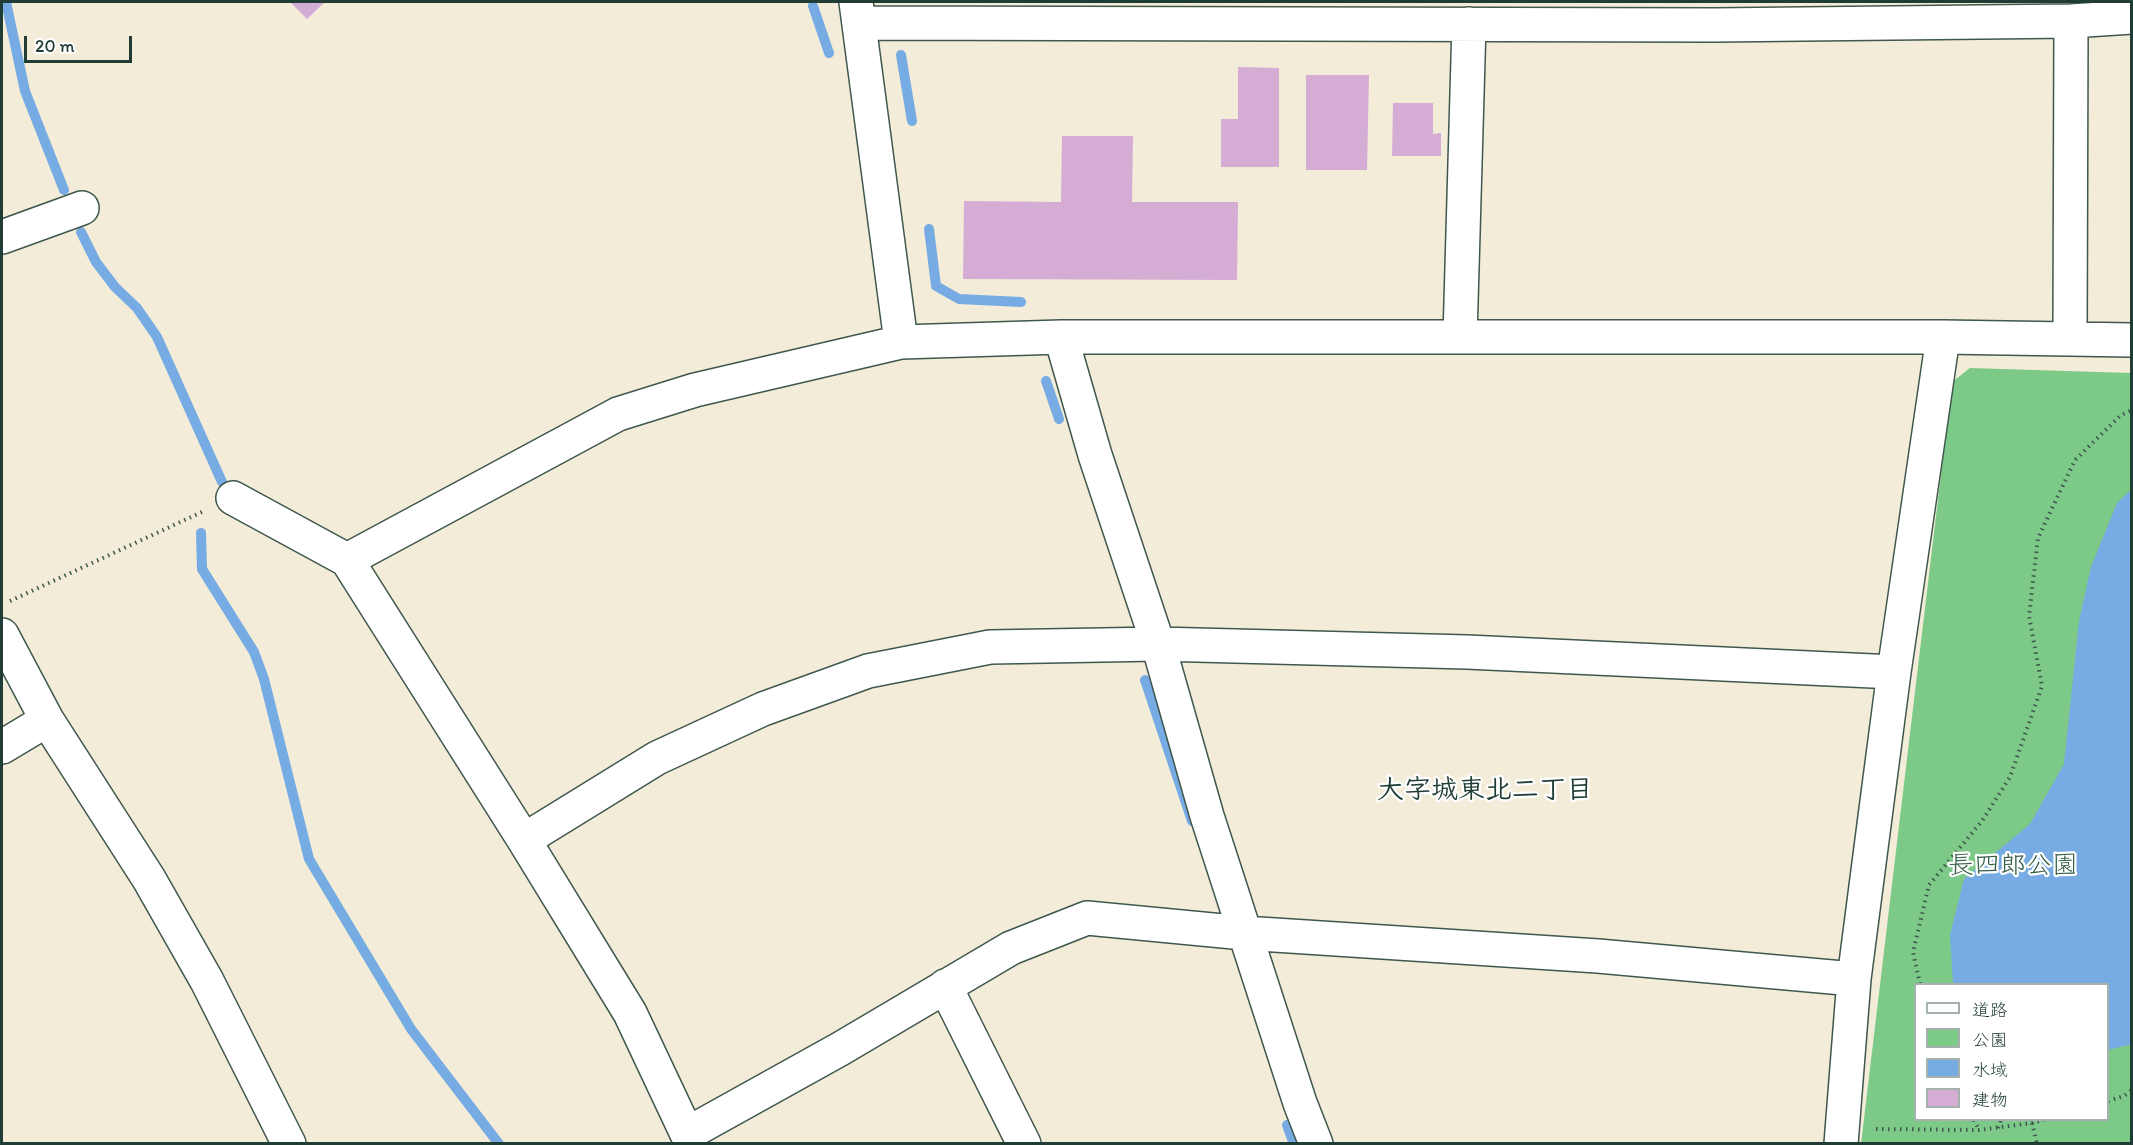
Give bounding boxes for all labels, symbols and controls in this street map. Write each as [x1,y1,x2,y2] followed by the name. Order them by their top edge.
[27,24,135,62] scale bar
[35,35,75,57] text: 20 m
[1377,775,1593,807] district label: 大字城東北二丁目
[1948,850,2078,882] park label: 長四郎公園
[1914,983,2109,1121] legend
[1972,999,2008,1021] text: 道路
[1972,1029,2008,1051] text: 公園
[1972,1059,2008,1081] text: 水域
[1972,1089,2008,1111] text: 建物

